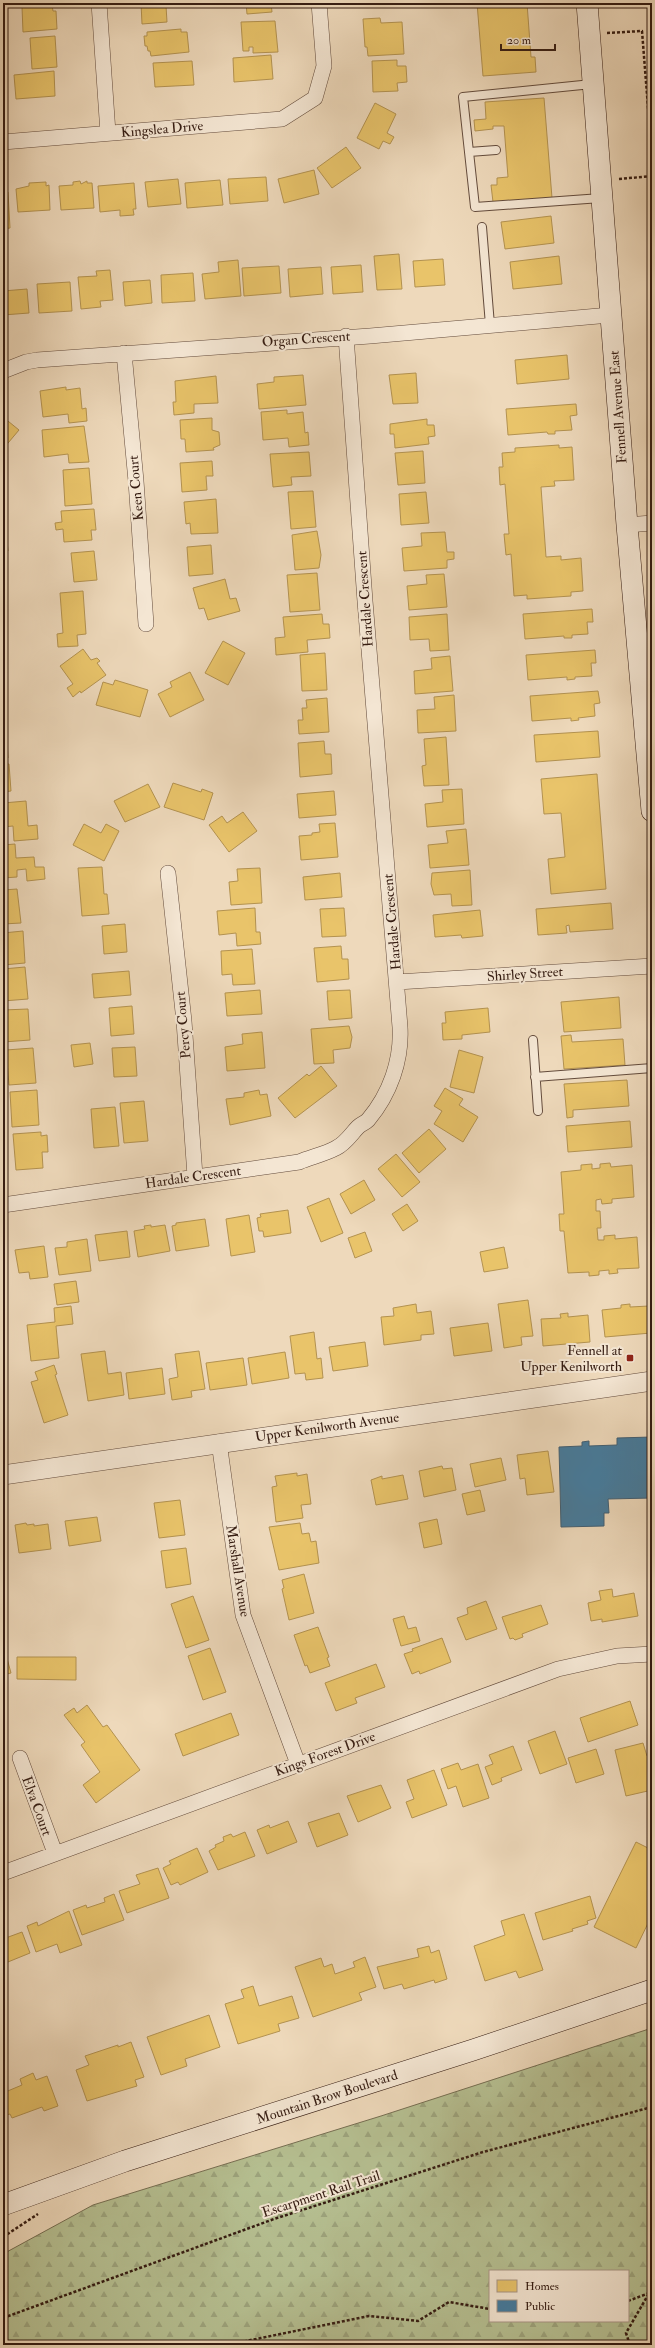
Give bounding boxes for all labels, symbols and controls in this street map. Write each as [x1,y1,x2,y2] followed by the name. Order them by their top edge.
[501,26,555,52] scale bar
[507,33,532,48] text: 20 m
[120,117,204,141] street label: Kingslea Drive
[261,327,351,351] street label: Organ Crescent
[606,349,630,464] street label: Fennell Avenue East
[125,454,147,521] street label: Keen Court
[353,550,377,648] street label: Hardale Crescent
[379,873,405,971] street label: Hardale Crescent
[486,963,564,986] street label: Shirley Street
[172,990,195,1059] street label: Percy Court
[144,1162,242,1192] street label: Hardale Crescent
[520,1342,623,1376] place label: Fennell at Upper Kenilworth
[625,1353,635,1363] marker: Fennell at Upper Kenilworth
[254,1408,400,1447] street label: Upper Kenilworth Avenue
[222,1524,254,1618] street label: Marshall Avenue
[272,1728,378,1780] street label: Kings Forest Drive
[18,1774,56,1839] street label: Elva Court
[254,2066,400,2128] street label: Mountain Brow Boulevard
[260,2167,383,2222] street label: Escarpment Rail Trail
[489,2270,629,2322] legend
[525,2279,559,2294] text: Homes
[525,2299,555,2314] text: Public

